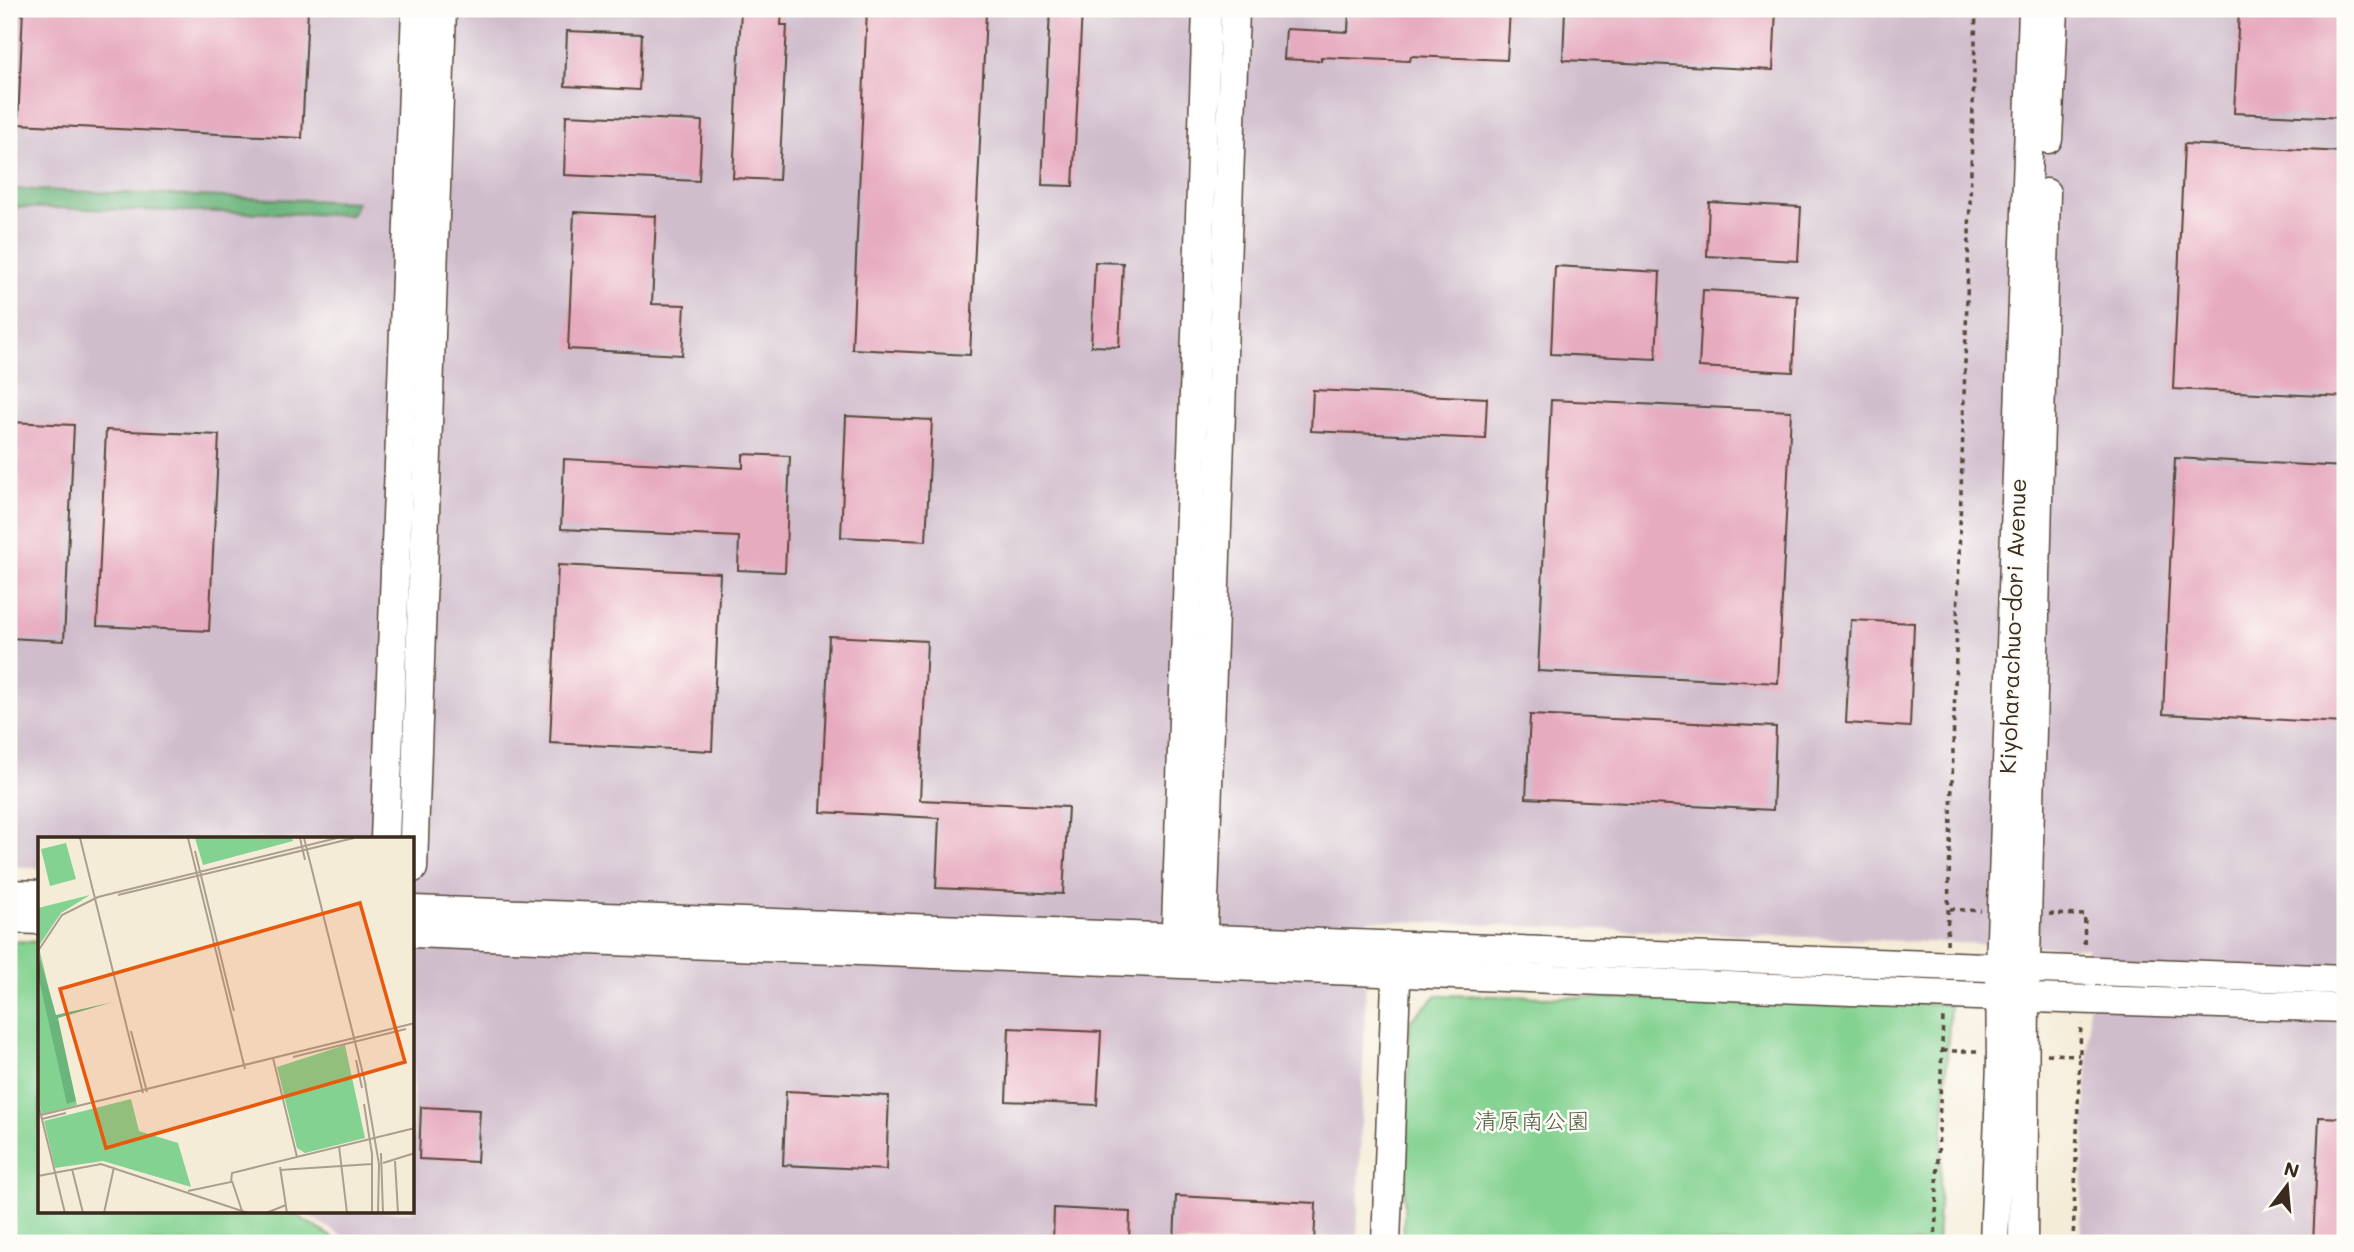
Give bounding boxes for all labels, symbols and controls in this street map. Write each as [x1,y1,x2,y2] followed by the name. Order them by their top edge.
[1992,478,2032,774] street label: Kiyoharachuo-dori Avenue
[38,837,415,1214] inset map
[1475,1105,1590,1135] park label: 清原南公園
[2252,1150,2322,1220] north arrow
[2281,1155,2302,1183] text: N

